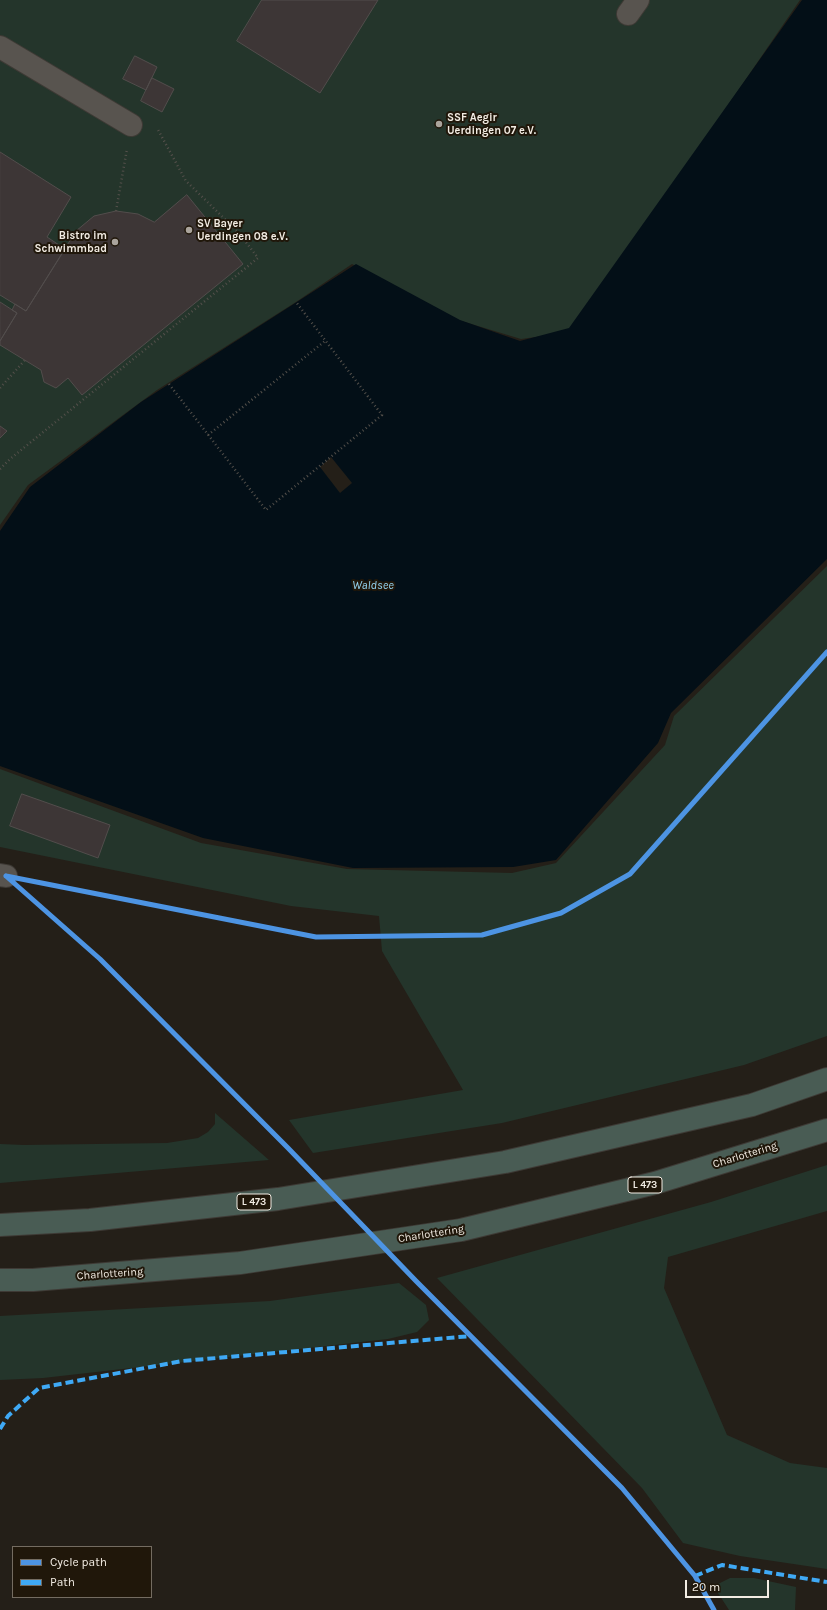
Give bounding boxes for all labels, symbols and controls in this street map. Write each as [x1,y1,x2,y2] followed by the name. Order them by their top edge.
[447,111,536,137] place label: SSF Aegir Uerdingen 07 e.V.
[434,119,444,129] marker: SSF Aegir Uerdingen 07 e.V.
[197,217,288,243] place label: SV Bayer Uerdingen 08 e.V.
[184,225,194,235] marker: SV Bayer Uerdingen 08 e.V.
[35,229,107,255] place label: Bistro im Schwimmbad
[110,237,120,247] marker: Bistro im Schwimmbad
[352,579,394,593] water label: Waldsee
[711,1139,779,1171] street label: Charlottering
[628,1177,662,1193] road number: L 473
[237,1194,271,1210] road number: L 473
[397,1222,465,1246] street label: Charlottering
[76,1265,144,1283] street label: Charlottering
[12,1546,152,1598] legend
[50,1555,107,1569] text: Cycle path
[687,1572,771,1598] scale bar
[50,1575,75,1589] text: Path
[692,1580,720,1594] text: 20 m

